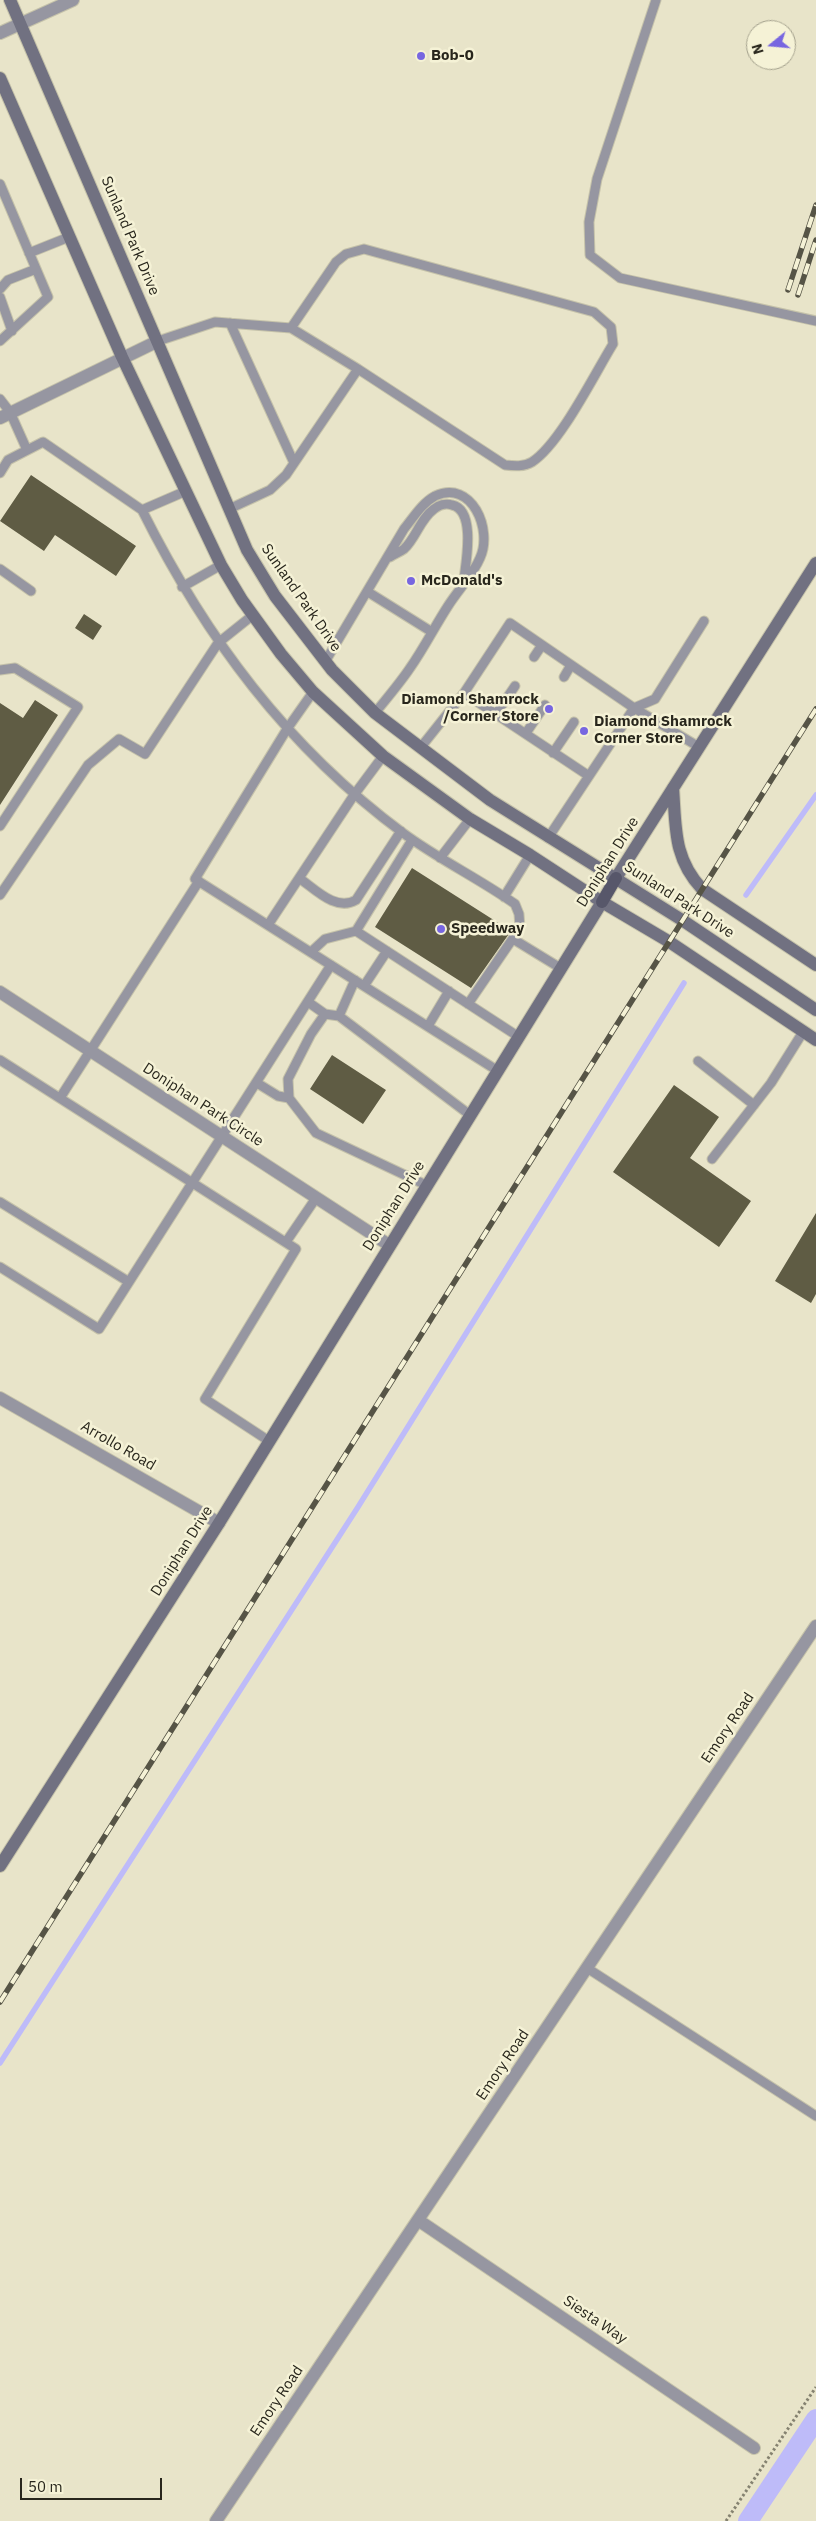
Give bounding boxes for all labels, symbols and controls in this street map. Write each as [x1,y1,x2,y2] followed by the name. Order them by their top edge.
[746,20,796,70] north arrow
[748,42,768,57] text: N
[431,47,474,65] place label: Bob-0
[415,50,427,62] marker: Bob-0
[97,174,163,298] street label: Sunland Park Drive
[257,541,345,655] street label: Sunland Park Drive
[421,572,503,590] place label: McDonald's
[405,575,417,587] marker: McDonald's
[401,691,539,726] place label: Diamond Shamrock /Corner Store
[543,703,555,715] marker: Diamond Shamrock /Corner Store
[594,713,732,748] place label: Diamond Shamrock Corner Store
[578,725,590,737] marker: Diamond Shamrock Corner Store
[573,814,643,910] street label: Doniphan Drive
[621,858,737,942] street label: Sunland Park Drive
[451,920,524,938] place label: Speedway
[435,923,447,935] marker: Speedway
[139,1059,267,1151] street label: Doniphan Park Circle
[359,1158,429,1254] street label: Doniphan Drive
[77,1417,159,1475] street label: Arrollo Road
[147,1503,217,1599] street label: Doniphan Drive
[698,1689,758,1767] street label: Emory Road
[473,2026,533,2104] street label: Emory Road
[560,2292,630,2348] street label: Siesta Way
[247,2362,307,2440] street label: Emory Road
[22,2468,165,2500] scale bar
[28,2477,63,2496] text: 50 m

